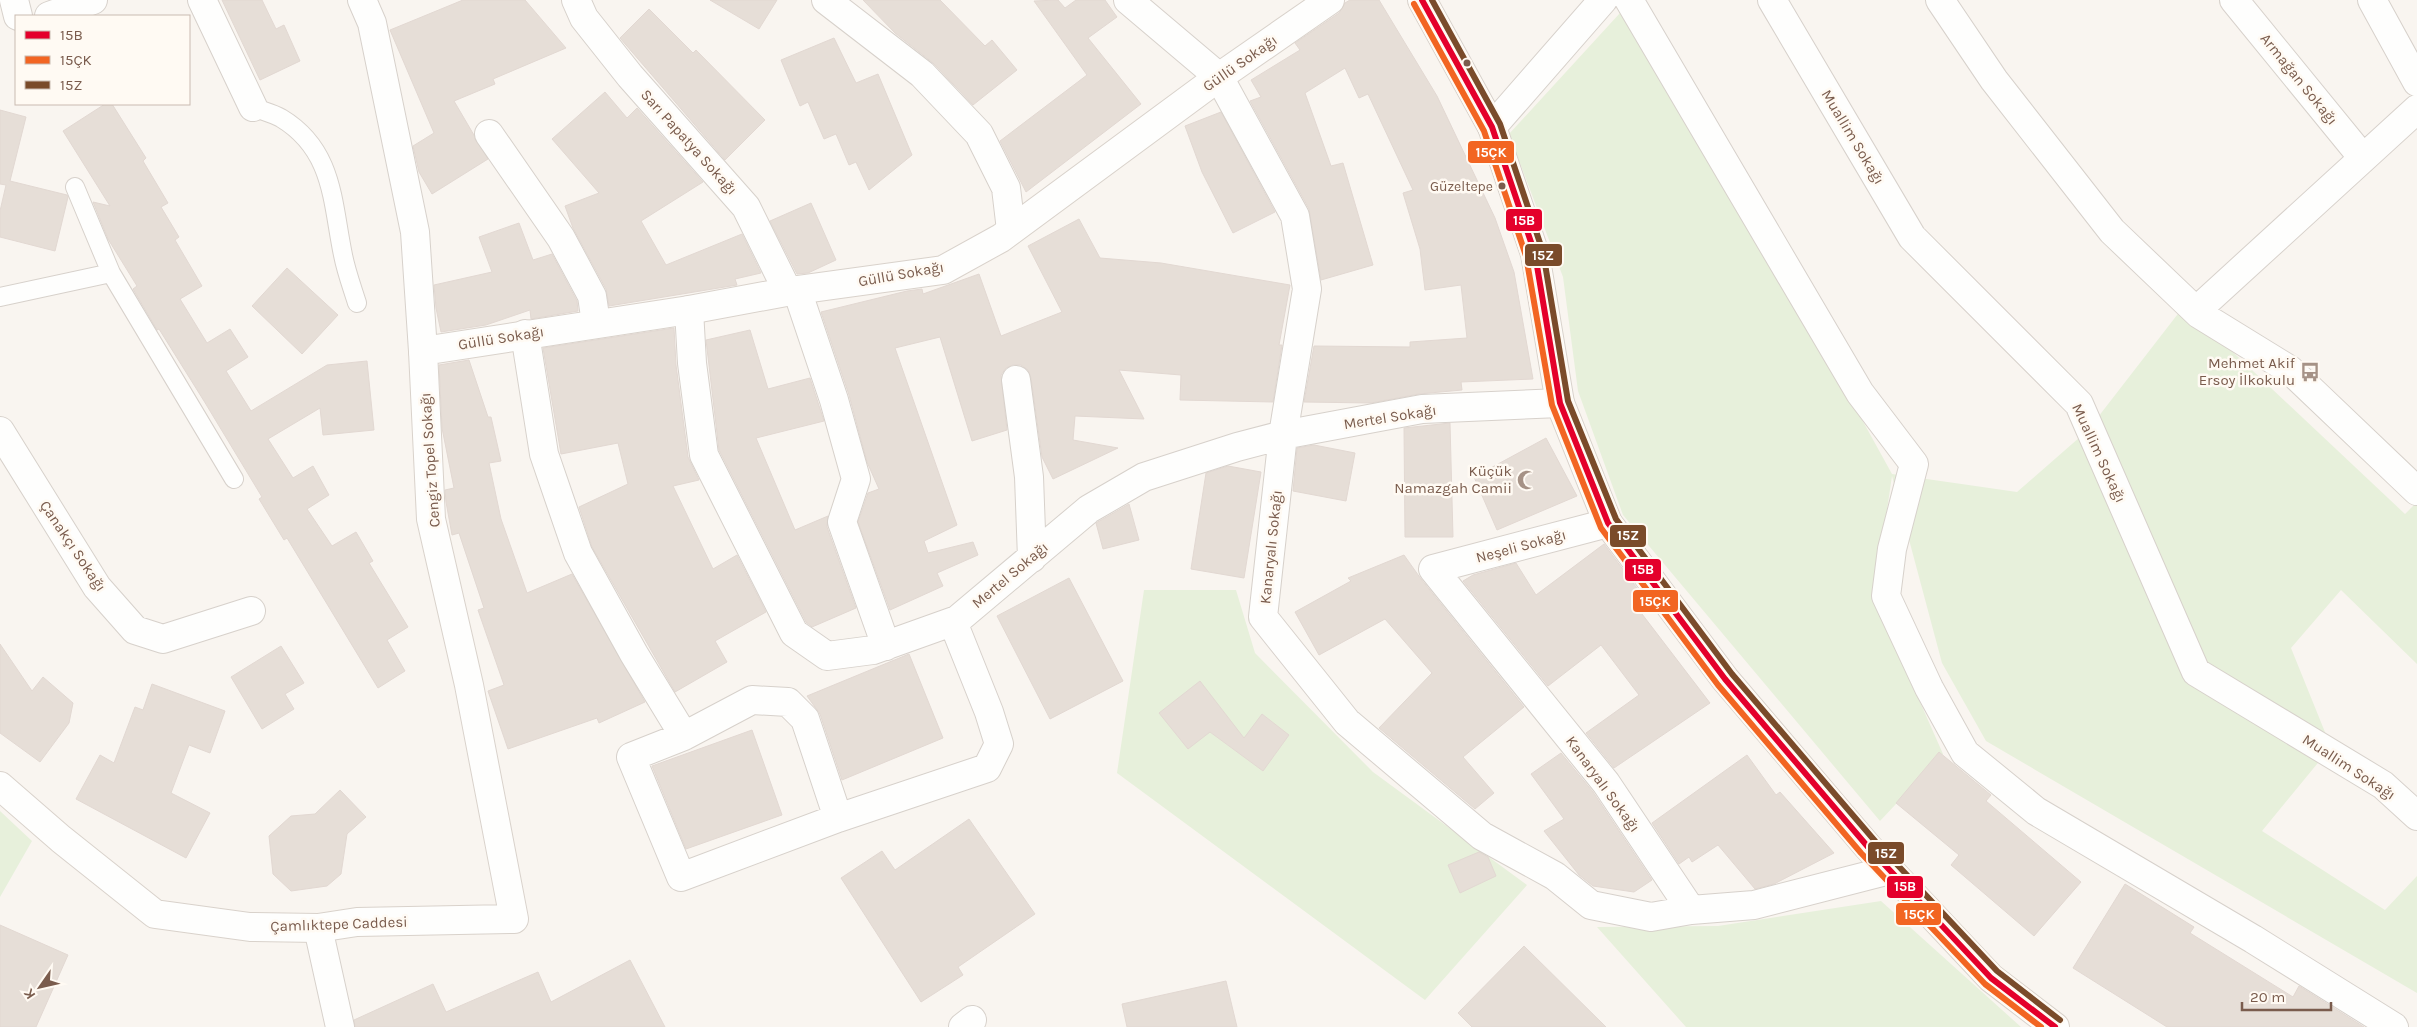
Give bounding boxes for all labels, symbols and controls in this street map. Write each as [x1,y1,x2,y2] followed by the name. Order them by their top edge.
[15,15,190,105] legend
[60,26,83,44] text: 15B
[2257,30,2341,128] street label: Armağan Sokağı
[1199,31,1281,95] street label: Güllü Sokağı
[60,51,92,69] text: 15ÇK
[1462,58,1472,68] unlabelled marker
[60,76,82,94] text: 15Z
[637,86,741,198] street label: Sarı Papatya Sokağı
[1818,86,1888,188] street label: Muallim Sokağı
[1467,140,1515,164] line badge: 15ÇK
[1475,144,1507,161] text: 15ÇK
[1430,178,1493,195] place label: Güzeltepe
[1497,181,1507,191] marker: Güzeltepe
[1505,208,1543,232] line badge: 15B
[1513,212,1535,229] text: 15B
[1524,243,1563,267] line badge: 15Z
[1532,247,1554,264] text: 15Z
[857,258,945,290] street label: Güllü Sokağı
[457,322,545,354] street label: Güllü Sokağı
[2199,354,2296,389] place label: Mehmet Akif Ersoy İlkokulu
[2299,361,2321,383] bus stop icon: Mehmet Akif Ersoy İlkokulu
[416,392,444,528] street label: Cengiz Topel Sokağı
[1342,401,1438,433] street label: Mertel Sokağı
[2068,401,2130,505] street label: Muallim Sokağı
[1394,462,1512,497] place label: Küçük Namazgah Camii
[1516,469,1538,491] mosque icon: Küçük Namazgah Camii
[1256,489,1286,605] street label: Kanaryalı Sokağı
[36,497,110,595] street label: Çanakçı Sokağı
[1609,524,1647,548] line badge: 15Z
[1474,525,1568,567] street label: Neşeli Sokağı
[1617,527,1639,544] text: 15Z
[968,538,1052,612] street label: Mertel Sokağı
[1624,558,1662,582] line badge: 15B
[1632,561,1654,578] text: 15B
[1632,589,1679,613] line badge: 15ÇK
[1639,593,1671,610] text: 15ÇK
[2299,730,2399,804] street label: Muallim Sokağı
[1562,732,1644,836] street label: Kanaryalı Sokağı
[1867,841,1905,865] line badge: 15Z
[1875,845,1897,862] text: 15Z
[1886,875,1924,899] line badge: 15B
[1894,878,1916,895] text: 15B
[1895,902,1942,926] line badge: 15ÇK
[1903,906,1935,923] text: 15ÇK
[270,913,408,935] street label: Çamlıktepe Caddesi
[15,962,65,1012] north arrow
[2242,980,2331,1012] scale bar
[20,985,39,1003] text: K
[2250,988,2285,1006] text: 20 m

